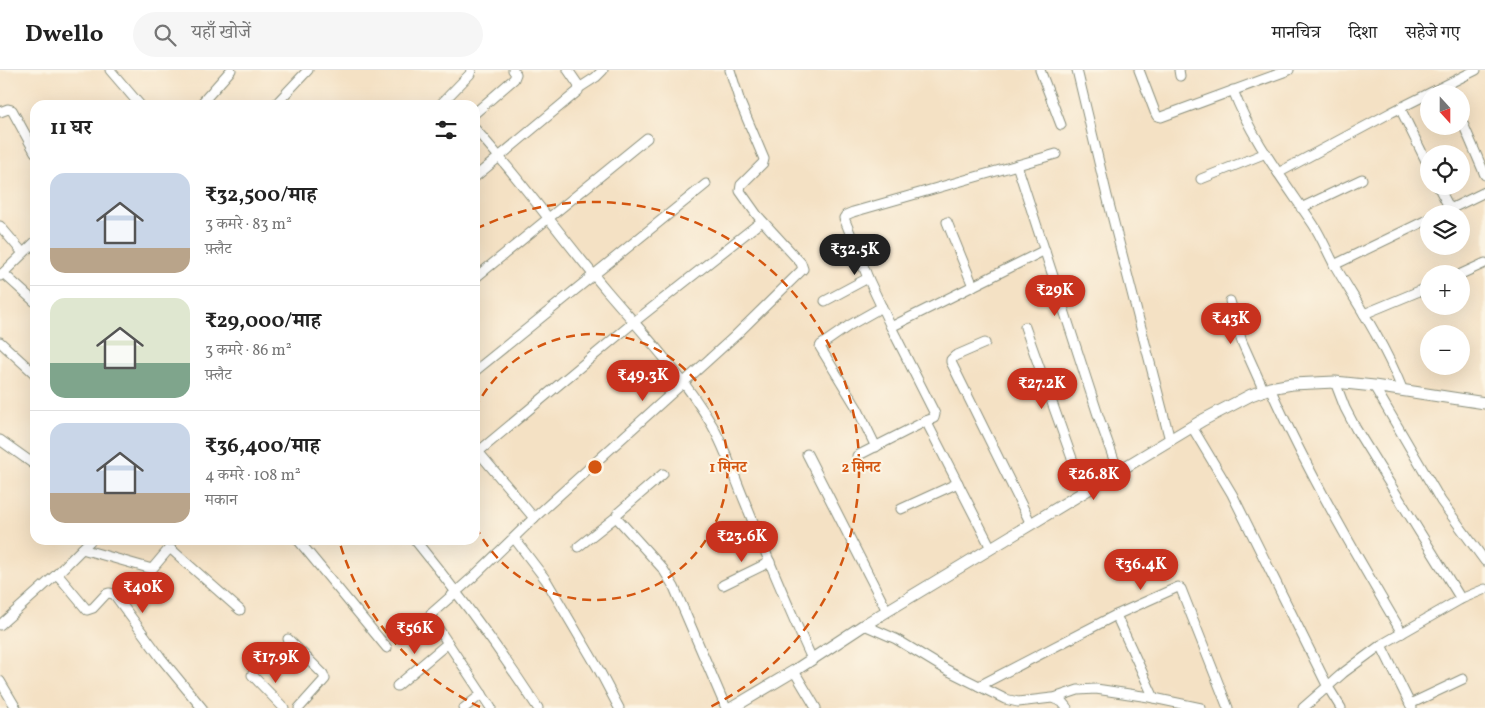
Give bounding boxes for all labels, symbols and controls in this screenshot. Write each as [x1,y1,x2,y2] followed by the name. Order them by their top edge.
[133,12,483,57] search box
[25,18,103,52] text: Dwello
[191,20,251,46] text: यहाँ खोजें
[151,21,179,49] icon: search
[1272,21,1321,46] text: मानचित्र
[1349,21,1377,46] text: दिशा
[1405,21,1460,46] text: सहेजे गए
[1420,85,1470,135] north arrow
[1420,85,1470,375] map controls
[50,114,92,143] text: 11 घर
[432,116,460,144] icon: filters
[1420,145,1470,195] button: locate
[205,181,317,210] text: ₹32,500/माह
[90,193,150,253] icon: home
[1420,205,1470,255] button: layers
[205,214,292,236] text: 3 कमरे · 83 m²
[814,234,896,276] pin: ₹32.5K
[205,239,232,261] text: फ़्लैट
[830,239,880,261] text: ₹32.5K
[1420,265,1470,315] button: +
[1025,274,1085,317] pin: ₹29K
[1036,280,1074,302] text: ₹29K
[1201,302,1261,345] pin: ₹43K
[205,307,321,336] text: ₹29,000/माह
[1212,308,1250,330] text: ₹43K
[90,318,150,378] icon: home
[1420,325,1470,375] button: −
[205,340,292,362] text: 3 कमरे · 86 m²
[602,360,684,402] pin: ₹49.3K
[205,365,232,387] text: फ़्लैट
[618,365,669,387] text: ₹49.3K
[1001,368,1083,410] pin: ₹27.2K
[1018,373,1066,395] text: ₹27.2K
[205,432,320,461] text: ₹36,400/माह
[90,443,150,503] icon: home
[586,458,604,476] centre of rings
[709,458,748,479] text: 1 मिनट
[841,458,882,479] text: 2 मिनट
[1053,458,1135,501] pin: ₹26.8K
[1069,464,1119,486] text: ₹26.8K
[205,465,301,487] text: 4 कमरे · 108 m²
[205,490,237,512] text: मकान
[701,520,783,563] pin: ₹23.6K
[717,526,767,548] text: ₹23.6K
[1100,548,1182,591] pin: ₹36.4K
[1115,554,1167,576] text: ₹36.4K
[113,572,173,614] pin: ₹40K
[123,577,163,599] text: ₹40K
[385,612,445,655] pin: ₹56K
[397,618,433,640] text: ₹56K
[235,642,317,684] pin: ₹17.9K
[253,647,299,669] text: ₹17.9K

